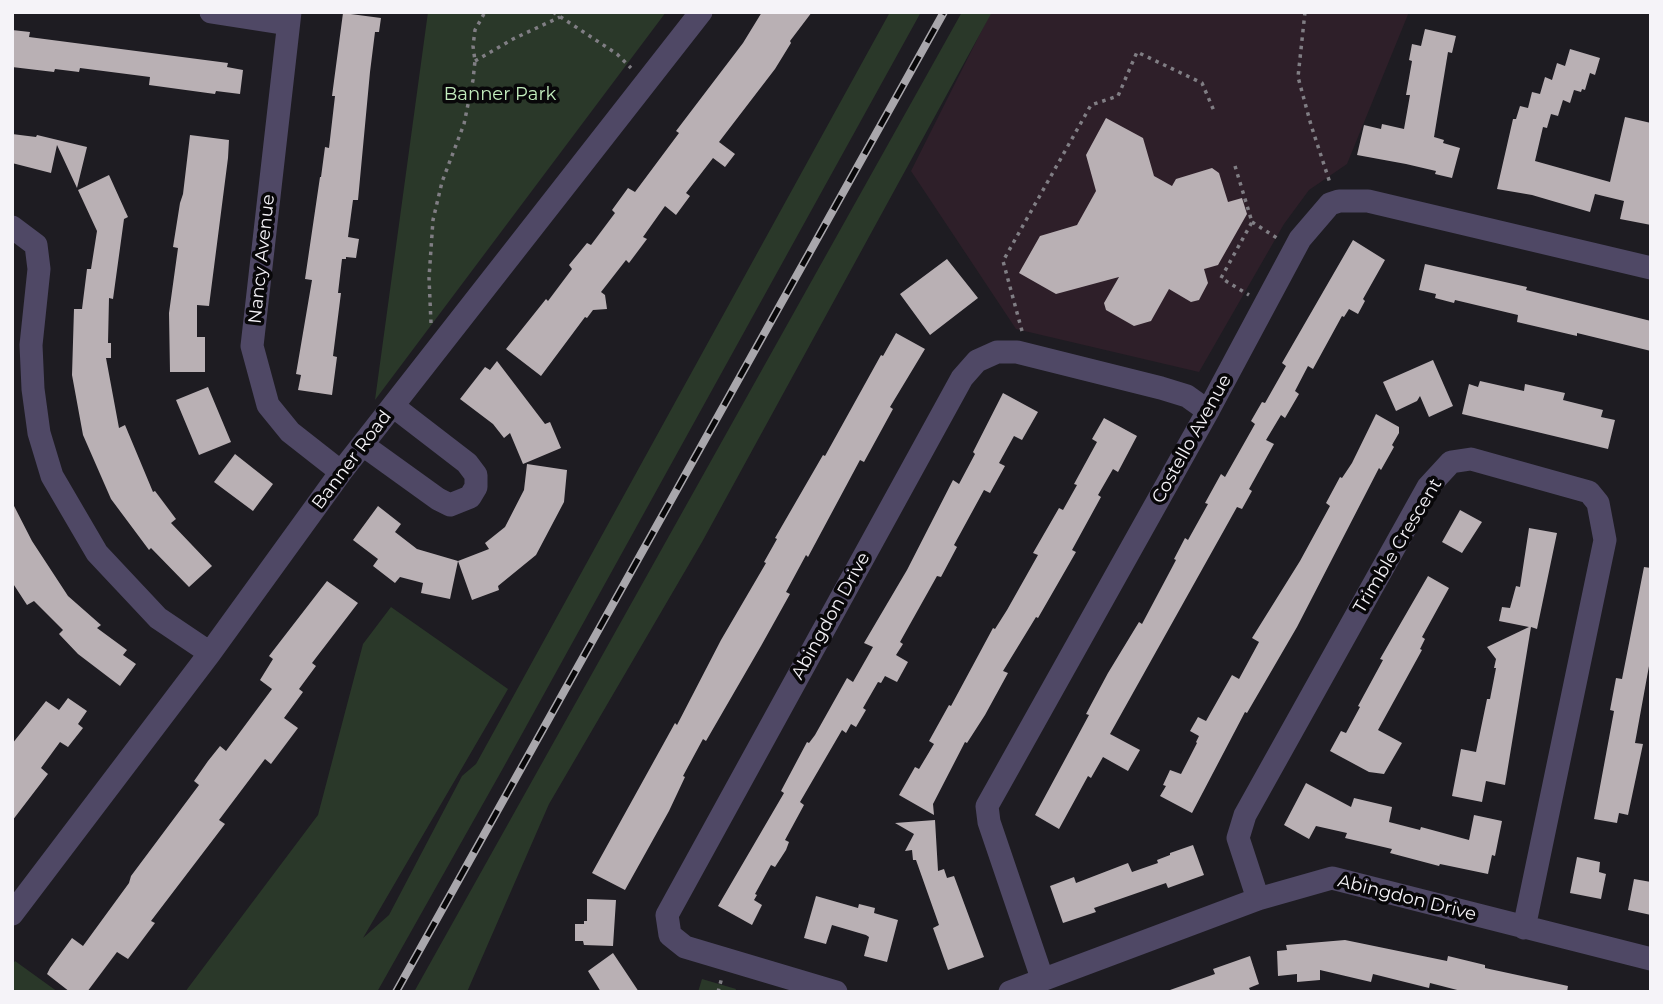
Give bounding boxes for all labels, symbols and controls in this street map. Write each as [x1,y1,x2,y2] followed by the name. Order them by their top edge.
[444,84,556,106] park label: Banner Park
[244,193,280,325] street label: Nancy Avenue
[1148,371,1236,507] street label: Costello Avenue
[308,406,396,514] street label: Banner Road
[1349,475,1447,617] street label: Trimble Crescent
[787,549,875,683] street label: Abingdon Drive
[1336,870,1478,926] street label: Abingdon Drive

